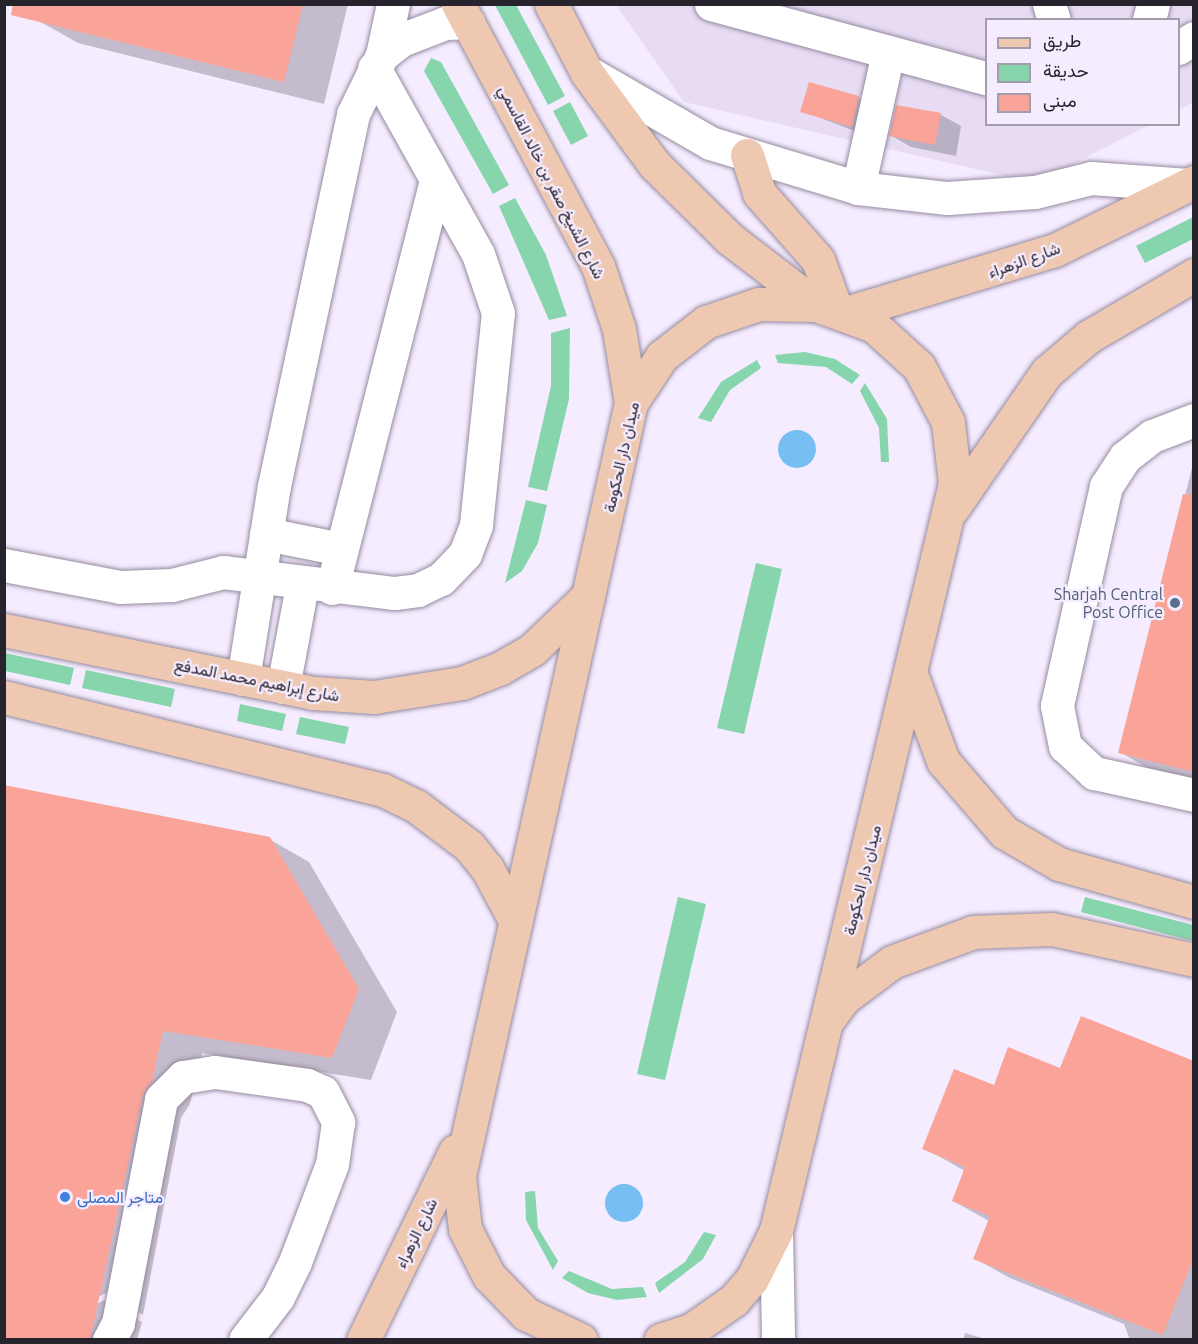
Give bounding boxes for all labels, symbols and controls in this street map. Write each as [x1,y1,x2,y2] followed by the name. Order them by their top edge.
[985,18,1180,126] legend
[1043,30,1081,50] text: طريق
[1043,60,1089,80] text: حديقة
[495,82,609,282] street label: شارع الشيخ صقر بن خالد القاسمي
[1043,90,1077,110] text: مبنى
[985,238,1063,282] street label: شارع الزهراء
[599,400,643,514] street label: ميدان دار الحكومة
[1054,584,1163,622] place label: Sharjah Central Post Office
[1168,596,1182,610] marker: Sharjah Central Post Office
[173,655,341,705] street label: شارع إبراهيم محمد المدفع
[839,823,885,937] street label: ميدان دار الحكومة
[77,1187,163,1207] place label: متاجر المصلى
[58,1190,72,1204] marker: متاجر المصلى
[391,1195,441,1271] street label: شارع الزهراء

